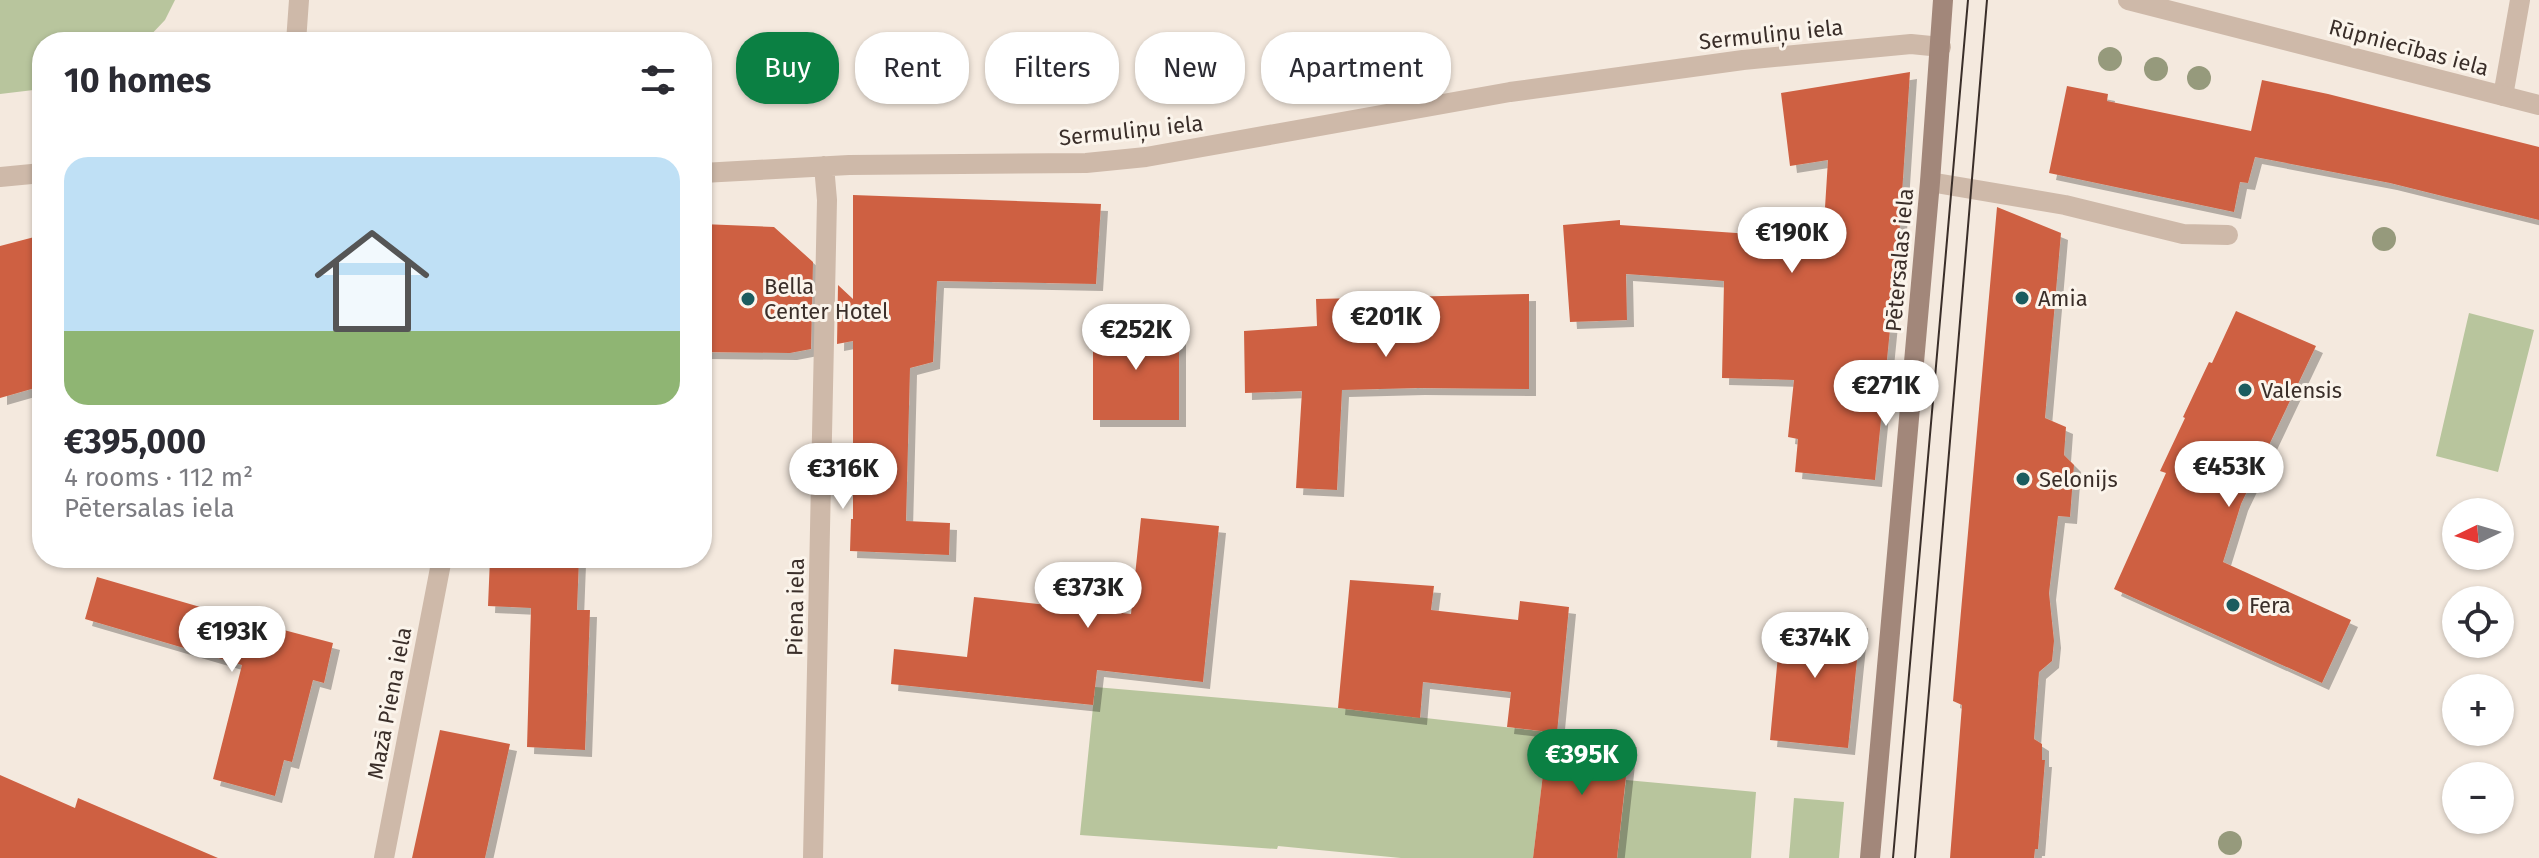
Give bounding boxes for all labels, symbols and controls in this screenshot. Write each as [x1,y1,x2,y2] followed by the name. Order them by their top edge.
[2326,13,2492,82] street label: Rūpniecības iela
[1698,14,1845,56] street label: Sermuliņu iela
[736,32,839,104] chip: Buy
[855,32,969,104] chip: Rent
[985,32,1119,104] chip: Filters
[1135,32,1245,104] chip: New
[1261,32,1451,104] chip: Apartment
[636,58,680,102] icon: filters
[64,60,211,101] text: 10 homes
[1058,110,1205,152] street label: Sermuliņu iela
[1880,187,1919,333] street label: Pētersalas iela
[1736,207,1848,275] pin: €190K
[300,209,444,353] icon: home
[1756,217,1828,248] text: €190K
[764,273,889,325] place label: Bella Center Hotel
[2038,285,2088,312] place label: Amia
[2013,289,2031,307] marker: Amia
[739,290,757,308] marker: Bella Center Hotel
[1330,291,1442,359] pin: €201K
[1350,301,1422,332] text: €201K
[1080,304,1192,372] pin: €252K
[1100,314,1172,345] text: €252K
[1830,360,1942,428] pin: €271K
[1852,370,1920,401] text: €271K
[2261,377,2342,404] place label: Valensis
[2236,381,2254,399] marker: Valensis
[64,421,206,462] text: €395,000
[2173,441,2285,509] pin: €453K
[787,443,899,511] pin: €316K
[2193,451,2265,482] text: €453K
[807,453,879,484] text: €316K
[64,462,253,493] text: 4 rooms · 112 m²
[2039,466,2118,493] place label: Selonijs
[2014,470,2032,488] marker: Selonijs
[64,493,235,524] text: Pētersalas iela
[2442,498,2514,570] north arrow
[2442,498,2514,834] map controls
[781,558,810,656] street label: Piena iela
[1032,562,1144,630] pin: €373K
[1053,572,1123,603] text: €373K
[2442,586,2514,658] button: locate
[2249,592,2291,619] place label: Fera
[2224,596,2242,614] marker: Fera
[176,606,288,674] pin: €193K
[1759,612,1871,680] pin: €374K
[197,616,267,647] text: €193K
[1779,622,1851,653] text: €374K
[362,625,417,781] street label: Mazā Piena iela
[2442,674,2514,746] button: +
[1526,729,1638,797] pin: €395K
[1545,739,1619,770] text: €395K
[2442,762,2514,834] button: −

